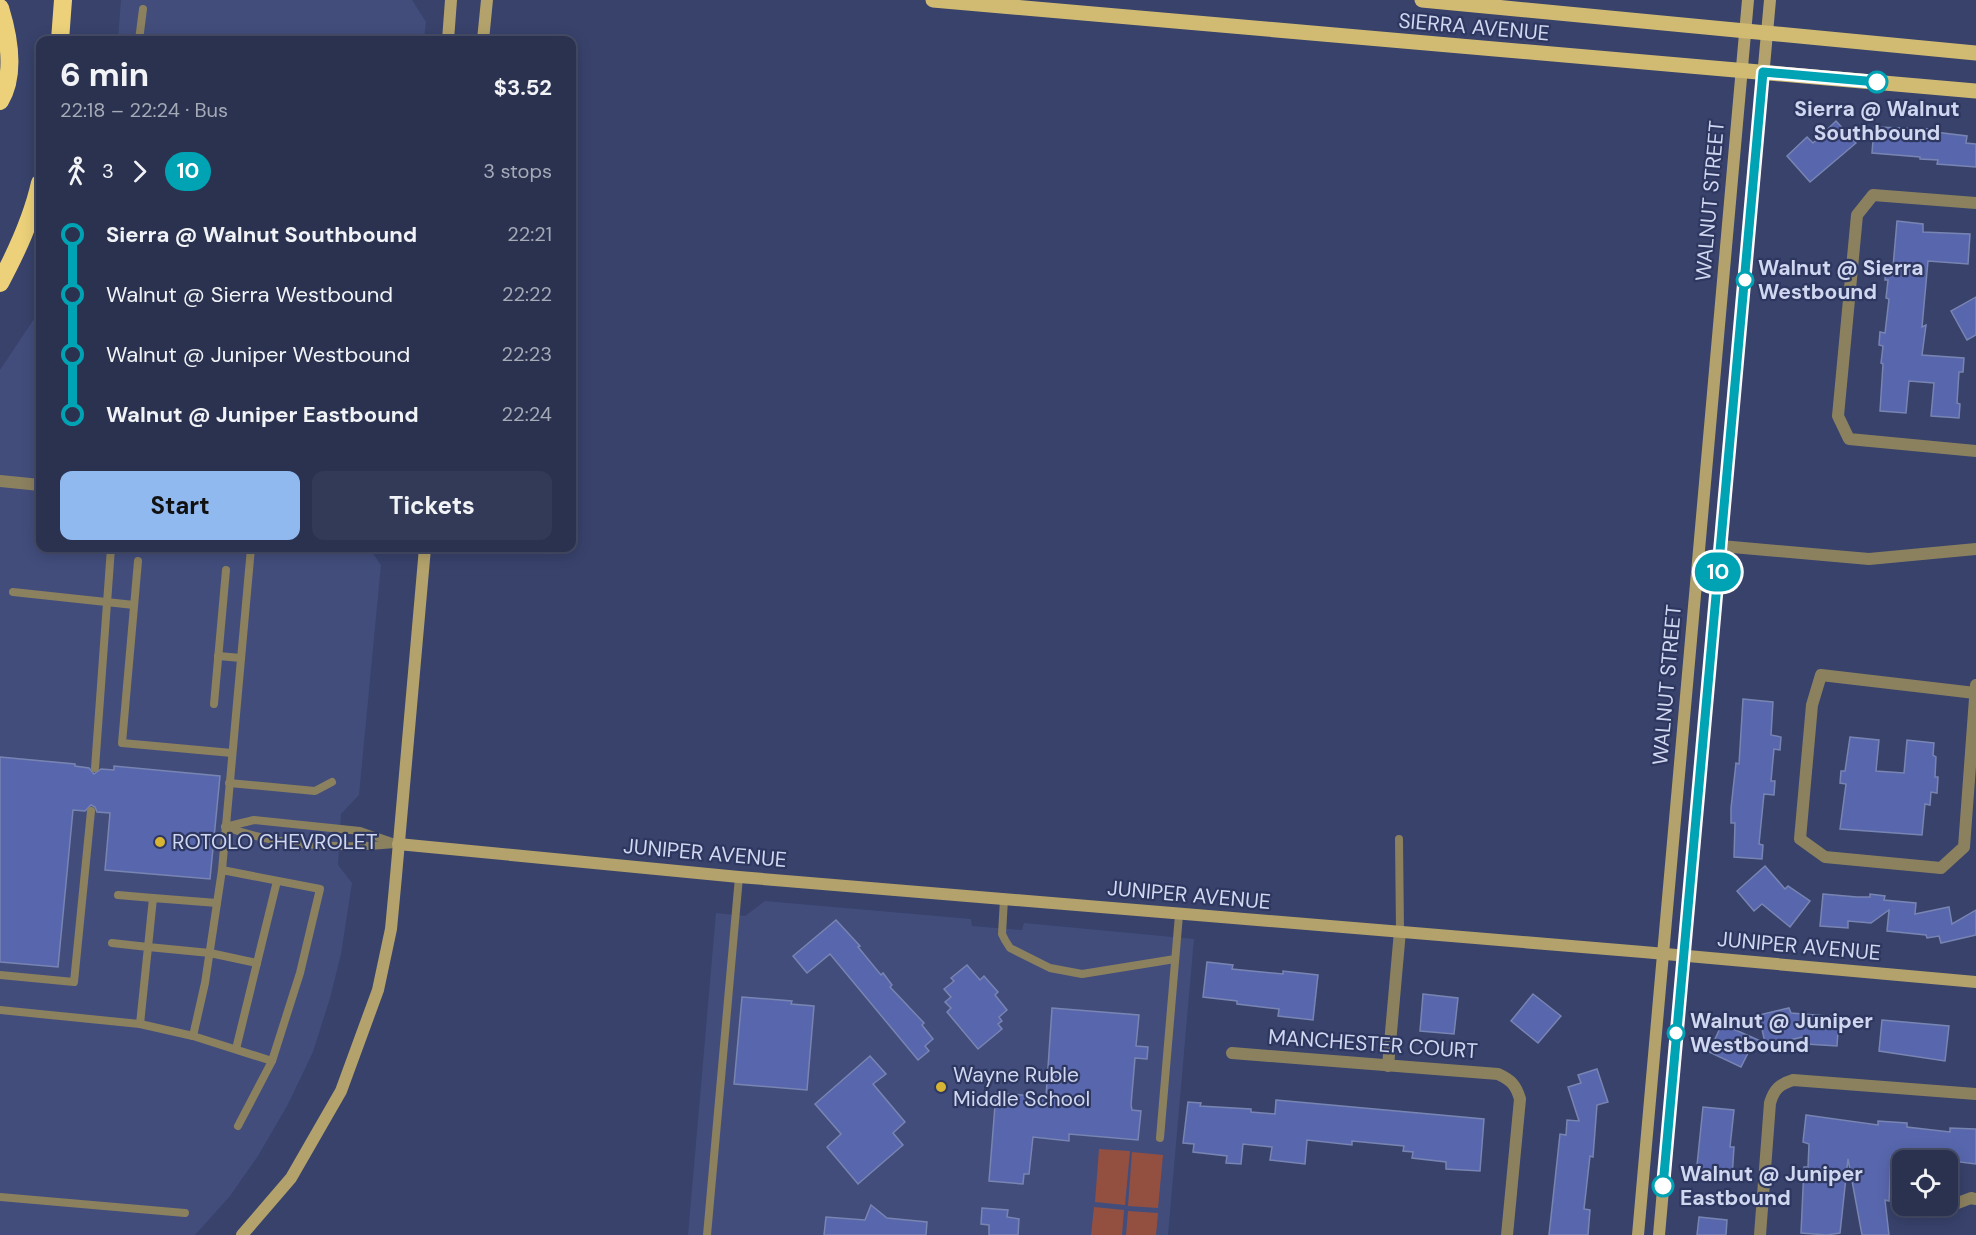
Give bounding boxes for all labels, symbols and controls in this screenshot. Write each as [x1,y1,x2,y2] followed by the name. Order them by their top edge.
[1397,6,1551,48] street label: SIERRA AVENUE
[60,53,149,96] text: 6 min
[1866,71,1888,93] marker: Sierra @ Walnut Southbound
[494,73,552,102] text: $3.52
[1794,95,1960,147] place label: Sierra @ Walnut Southbound
[60,97,228,123] text: 22:18 – 22:24 · Bus
[1689,119,1731,282] street label: WALNUT STREET
[60,155,93,188] icon: walk
[123,155,156,188] icon: forward
[177,157,199,185] text: 10
[102,158,114,184] text: 3
[483,158,552,184] text: 3 stops
[106,220,417,249] text: Sierra @ Walnut Southbound
[507,221,552,247] text: 22:21
[1758,254,1923,306] place label: Walnut @ Sierra Westbound
[1736,271,1754,289] marker: Walnut @ Sierra Westbound
[106,280,393,309] text: Walnut @ Sierra Westbound
[502,281,552,307] text: 22:22
[106,340,410,369] text: Walnut @ Juniper Westbound
[502,341,552,367] text: 22:23
[106,400,419,429] text: Walnut @ Juniper Eastbound
[502,401,552,427] text: 22:24
[60,471,300,540] button: Start
[312,471,552,540] button: Tickets
[1691,552,1745,592] line badge: 10
[1707,558,1729,586] text: 10
[1646,603,1688,766] street label: WALNUT STREET
[172,828,378,856] place label: ROTOLO CHEVROLET
[622,832,788,874] street label: JUNIPER AVENUE
[153,835,167,849] marker: ROTOLO CHEVROLET
[1106,874,1272,916] street label: JUNIPER AVENUE
[1716,925,1882,967] street label: JUNIPER AVENUE
[1690,1007,1873,1059] place label: Walnut @ Juniper Westbound
[1267,1023,1479,1065] street label: MANCHESTER COURT
[1667,1024,1685,1042] marker: Walnut @ Juniper Westbound
[953,1061,1090,1113] place label: Wayne Ruble Middle School
[934,1080,948,1094] marker: Wayne Ruble Middle School
[1892,1150,1958,1216] map controls
[1892,1150,1958,1216] button: locate
[1680,1160,1863,1212] place label: Walnut @ Juniper Eastbound
[1652,1175,1674,1197] marker: Walnut @ Juniper Eastbound

